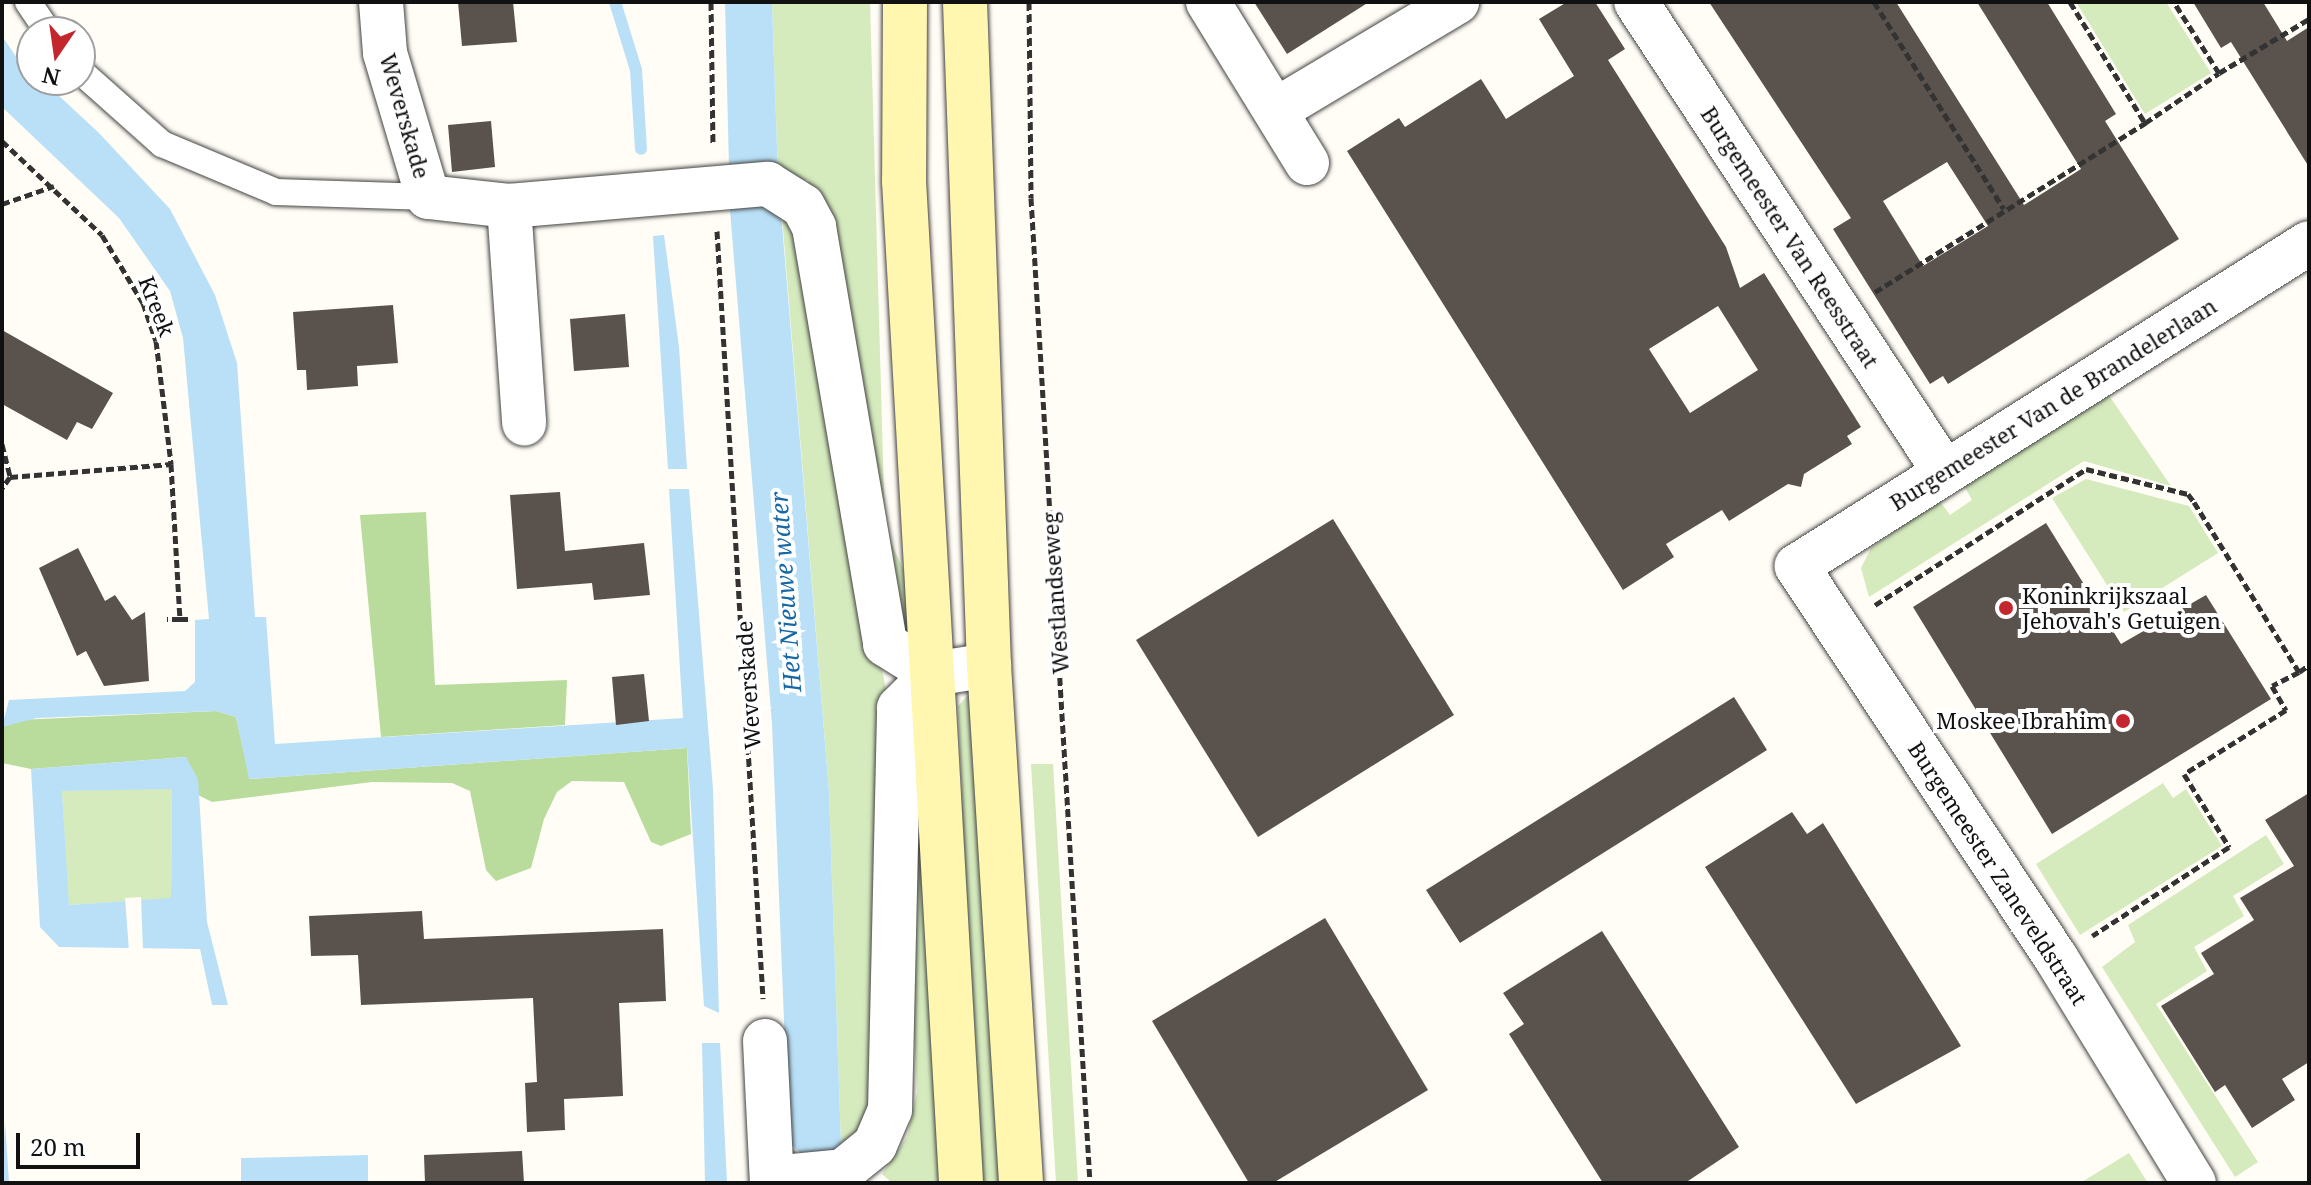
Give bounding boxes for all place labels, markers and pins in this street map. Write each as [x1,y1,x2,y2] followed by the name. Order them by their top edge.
[2022,582,2221,634] place label: Koninkrijkszaal Jehovah's Getuigen
[1997,599,2015,617] marker: Koninkrijkszaal Jehovah's Getuigen
[1936,708,2107,734] place label: Moskee Ibrahim
[2114,712,2132,730] marker: Moskee Ibrahim

